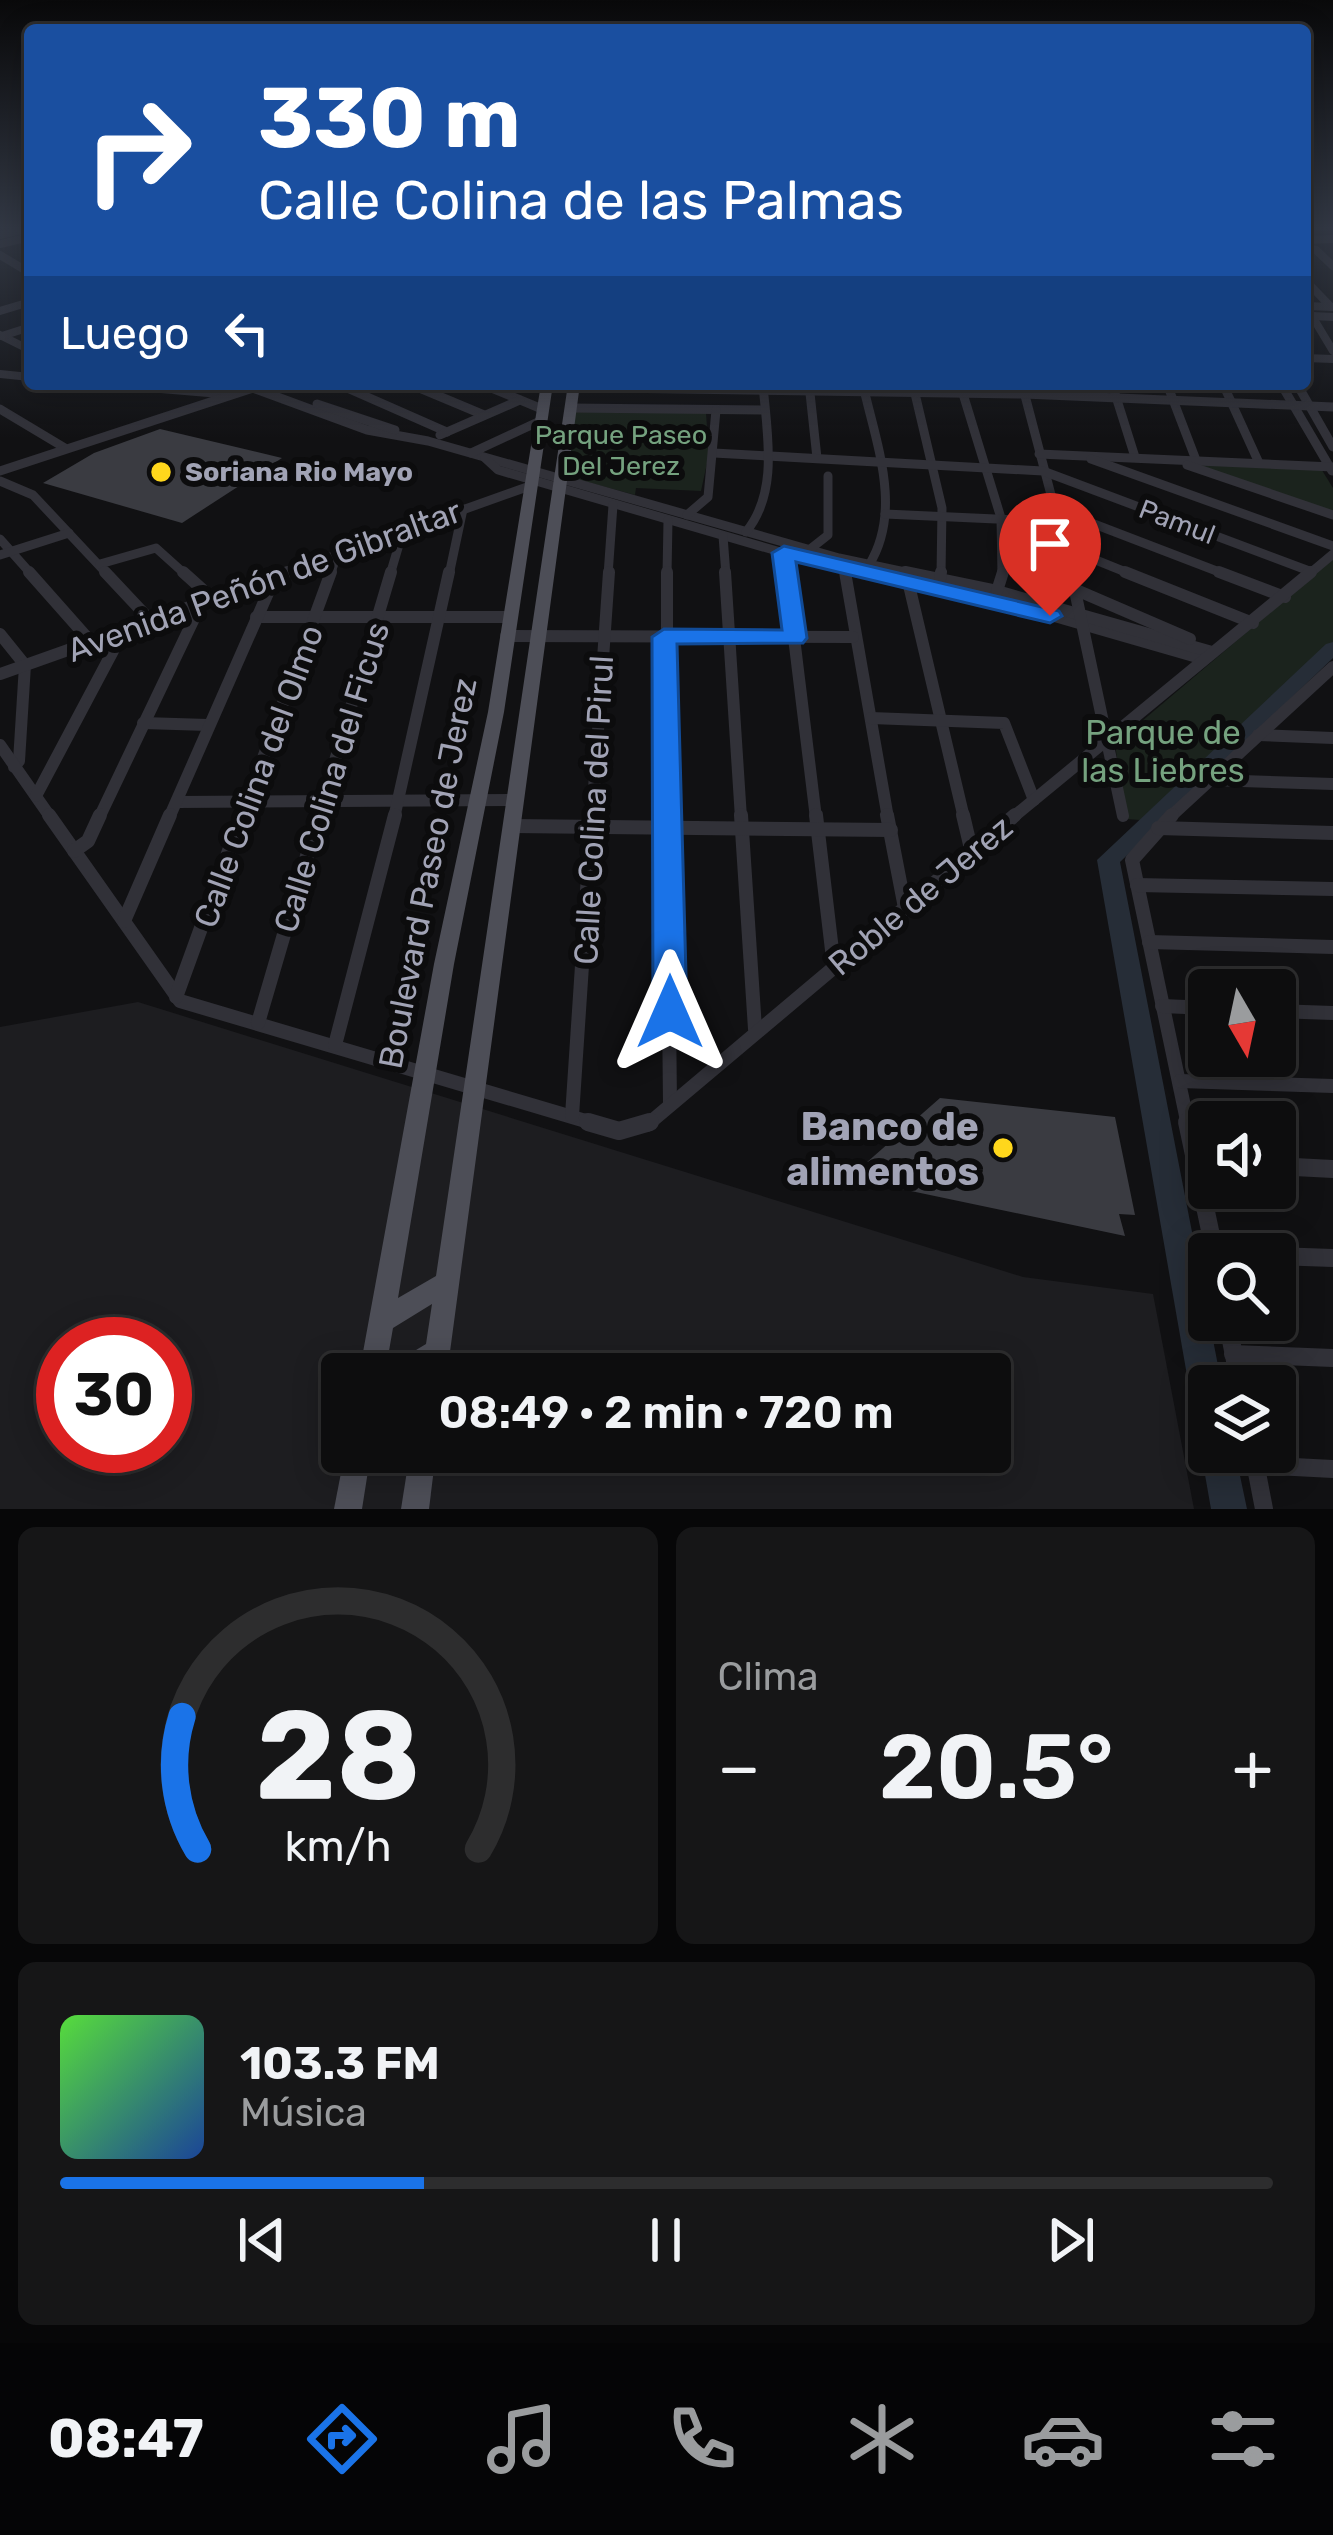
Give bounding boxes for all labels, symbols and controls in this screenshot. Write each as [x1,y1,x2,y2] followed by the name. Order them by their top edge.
[258,68,521,168] text: 330 m
[60,72,216,228] icon: right
[258,169,904,233] text: Calle Colina de las Palmas
[214,300,280,366] icon: left
[60,307,190,360] text: Luego
[535,419,707,482] park label: Parque Paseo Del Jerez
[185,456,413,488] place label: Soriana Rio Mayo
[148,459,174,485] marker: Soriana Rio Mayo
[62,491,467,670] street label: Avenida Peñón de Gibraltar
[999,493,1101,616] pin
[1134,493,1220,551] street label: Pamul
[1017,511,1083,577] icon: arrive
[266,617,397,937] street label: Calle Colina del Ficus
[186,620,331,933] street label: Calle Colina del Olmo
[566,654,621,966] street label: Calle Colina del Pirul
[370,675,485,1072] street label: Boulevard Paseo de Jerez
[1081,713,1245,790] park label: Parque de las Liebres
[821,807,1020,983] street label: Roble de Jerez
[607,949,733,1075] position arrow
[1188,969,1296,1077] north arrow
[1188,969,1296,1473] map controls
[1188,1101,1296,1209] button: sound
[786,1104,979,1195] place label: Banco de alimentos
[990,1135,1016,1161] marker: Banco de alimentos
[1188,1233,1296,1341] button: search
[36,1317,192,1473] speed limit sign: 30
[1188,1365,1296,1473] button: layers
[438,1386,894,1439] text: 08:49 · 2 min · 720 m
[718,1654,819,1700] text: Clima
[255,1681,421,1829] text: 28
[879,1714,1113,1821] text: 20.5°
[718,1728,760,1807] text: −
[1232,1728,1273,1807] text: +
[284,1820,391,1871] text: km/h
[240,2037,440,2090] text: 103.3 FM
[240,2090,367,2136] text: Música
[229,2207,295,2273] icon: previous
[633,2207,699,2273] icon: pause
[1038,2207,1104,2273] icon: next
[300,2397,384,2481] icon: directions
[480,2397,564,2481] icon: music
[660,2397,744,2481] icon: phone
[840,2397,924,2481] icon: climate
[1021,2397,1105,2481] icon: car
[1201,2397,1285,2481] icon: filters
[48,2407,204,2471] text: 08:47

